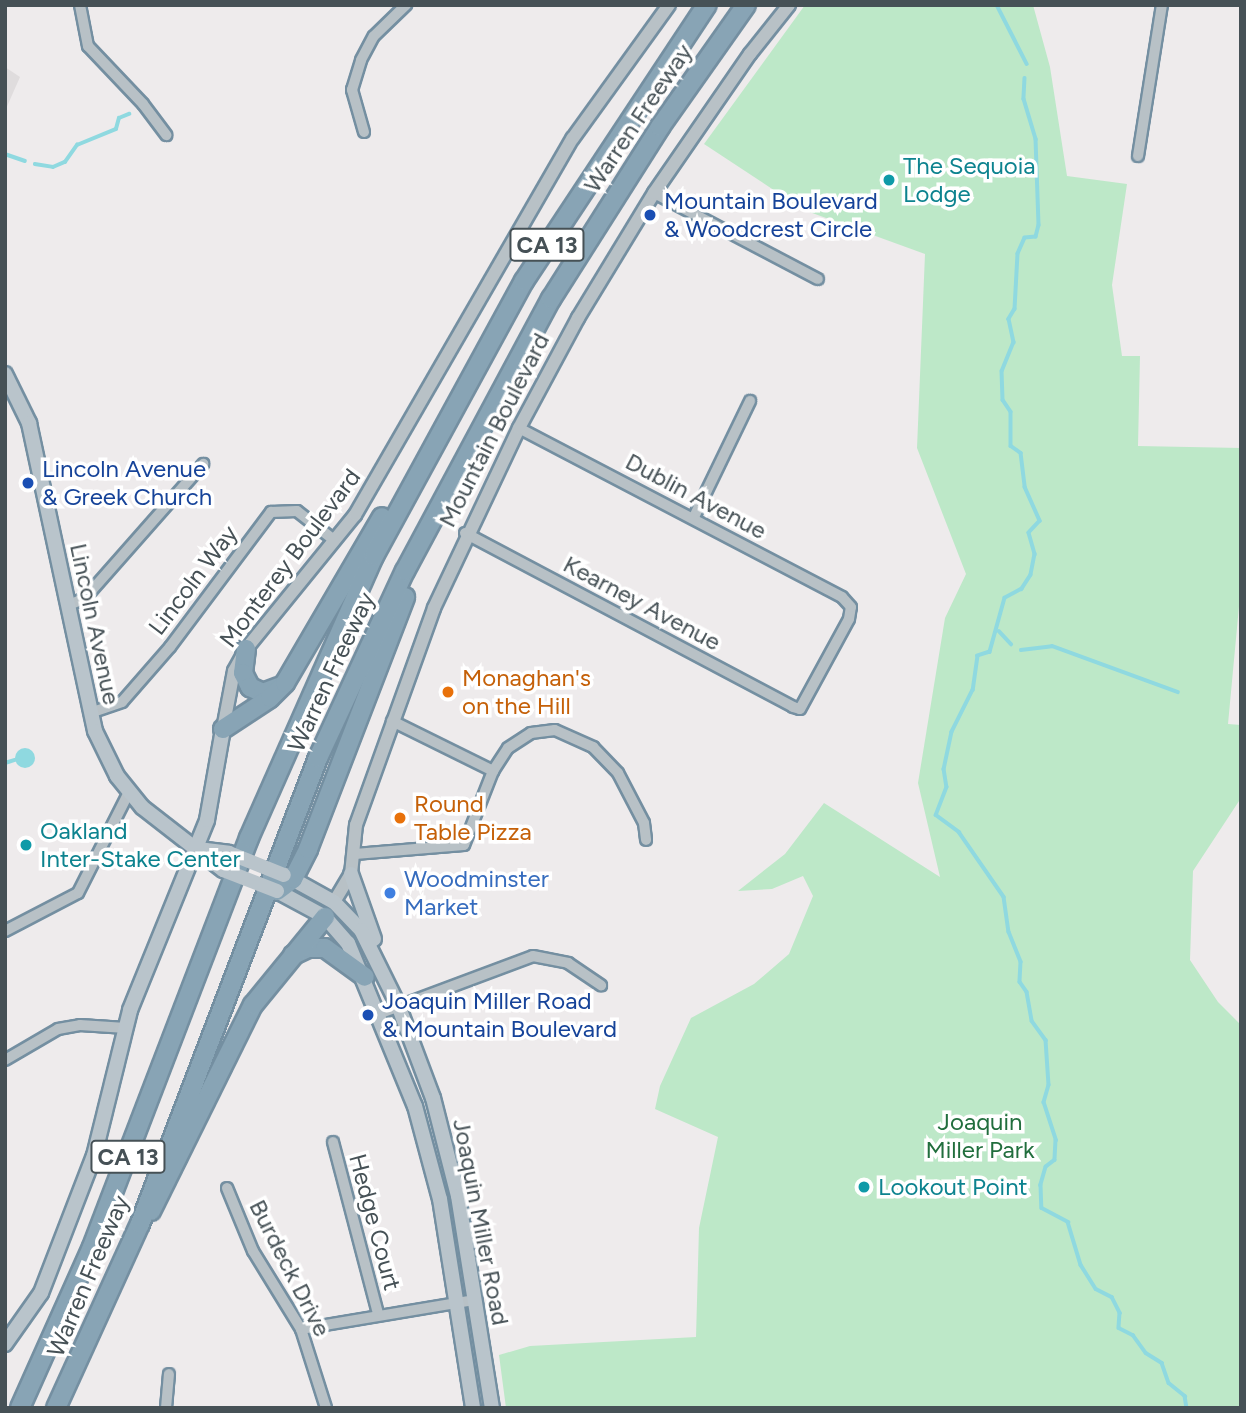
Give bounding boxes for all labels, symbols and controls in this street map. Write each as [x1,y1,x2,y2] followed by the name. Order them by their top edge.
[578,38,698,198] street label: Warren Freeway
[903,152,1036,208] place label: The Sequoia Lodge
[881,172,897,188] marker: The Sequoia Lodge
[664,187,878,243] place label: Mountain Boulevard & Woodcrest Circle
[642,207,658,223] marker: Mountain Boulevard & Woodcrest Circle
[508,226,586,264] road number: CA 13
[433,328,555,532] street label: Mountain Boulevard
[621,447,771,545] street label: Dublin Avenue
[42,455,212,511] place label: Lincoln Avenue & Greek Church
[214,463,366,653] street label: Monterey Boulevard
[20,475,36,491] marker: Lincoln Avenue & Greek Church
[142,520,244,640] street label: Lincoln Way
[64,541,126,707] street label: Lincoln Avenue
[559,549,725,657] street label: Kearney Avenue
[281,588,381,756] street label: Warren Freeway
[462,664,591,720] place label: Monaghan's on the Hill
[440,684,456,700] marker: Monaghan's on the Hill
[414,790,532,846] place label: Round Table Pizza
[392,810,408,826] marker: Round Table Pizza
[40,817,241,873] place label: Oakland Inter-Stake Center
[18,837,34,853] marker: Oakland Inter-Stake Center
[404,865,549,921] place label: Woodminster Market
[382,885,398,901] marker: Woodminster Market
[382,987,617,1043] place label: Joaquin Miller Road & Mountain Boulevard
[360,1007,376,1023] marker: Joaquin Miller Road & Mountain Boulevard
[925,1108,1035,1164] park label: Joaquin Miller Park
[447,1116,515,1328] street label: Joaquin Miller Road
[90,1138,166,1176] road number: CA 13
[343,1151,407,1293] street label: Hedge Court
[878,1173,1028,1201] place label: Lookout Point
[856,1179,872,1195] marker: Lookout Point
[41,1191,135,1361] street label: Warren Freeway
[243,1195,337,1341] street label: Burdeck Drive

